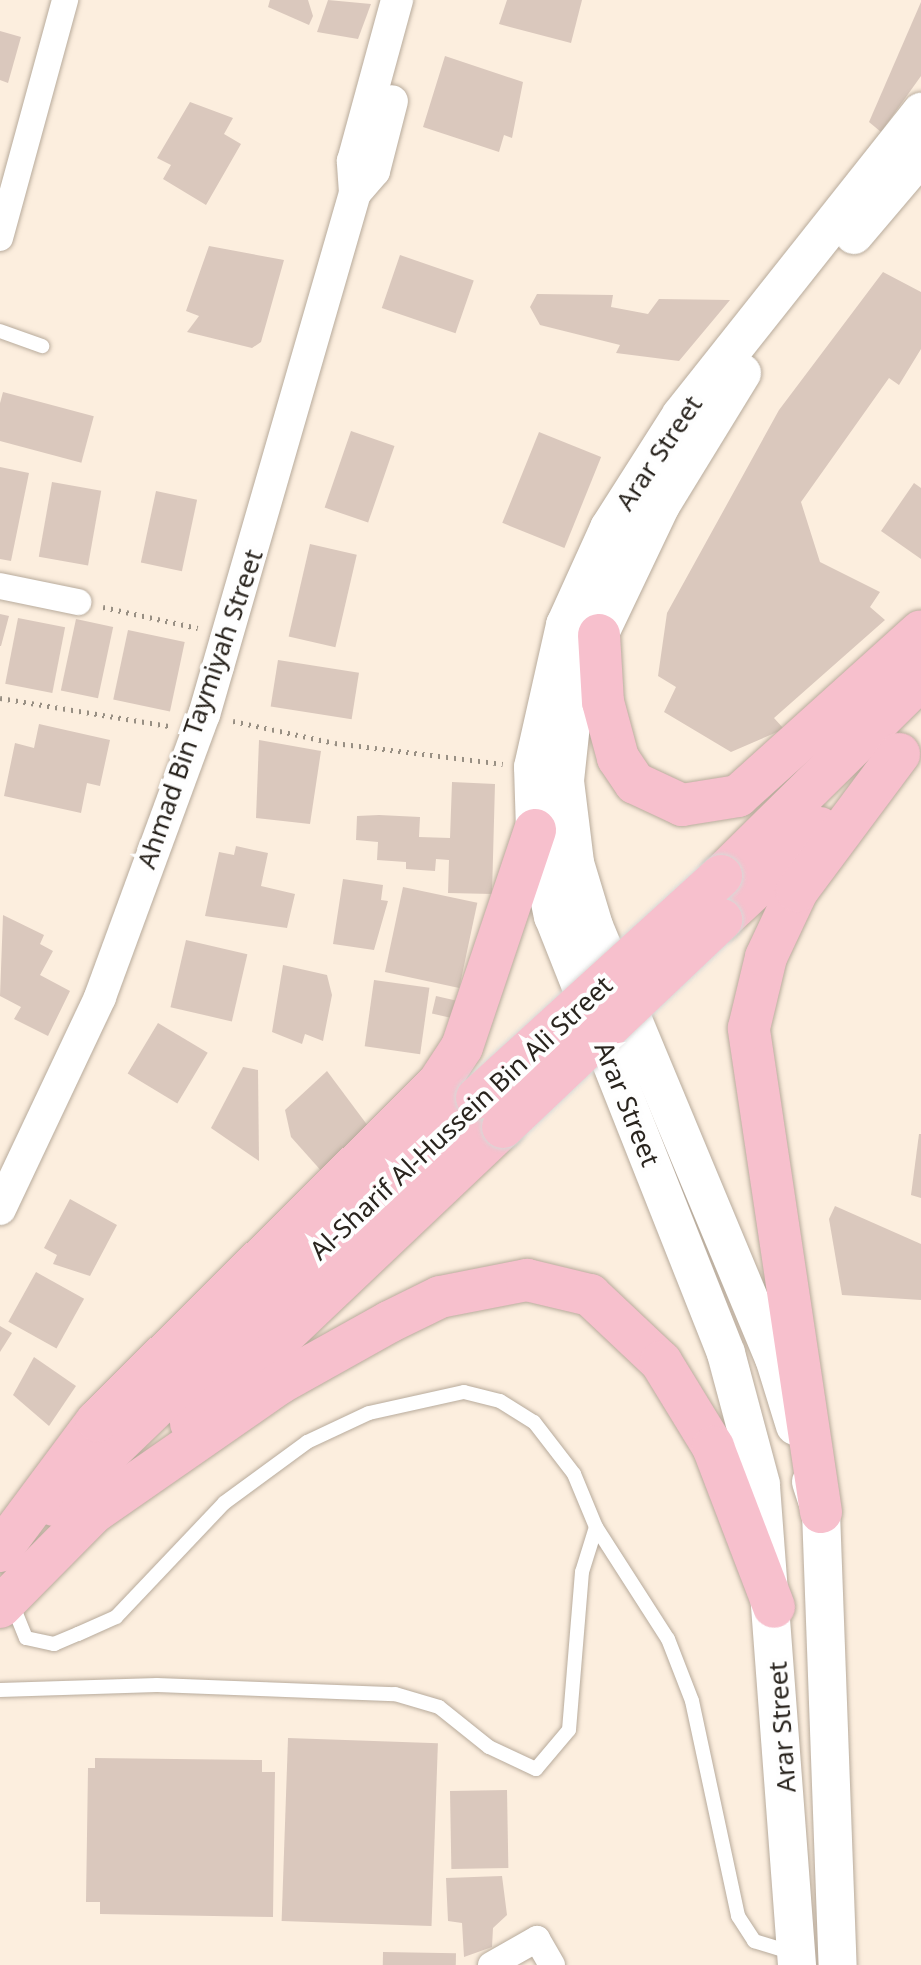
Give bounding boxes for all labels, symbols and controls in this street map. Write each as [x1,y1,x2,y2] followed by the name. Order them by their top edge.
[609,390,709,516] street label: Arar Street
[131,545,269,873] street label: Ahmad Bin Taymiyah Street
[303,970,619,1266] street label: Al-Sharif Al-Hussein Bin Ali Street
[588,1037,666,1171] street label: Arar Street
[762,1660,802,1794] street label: Arar Street

